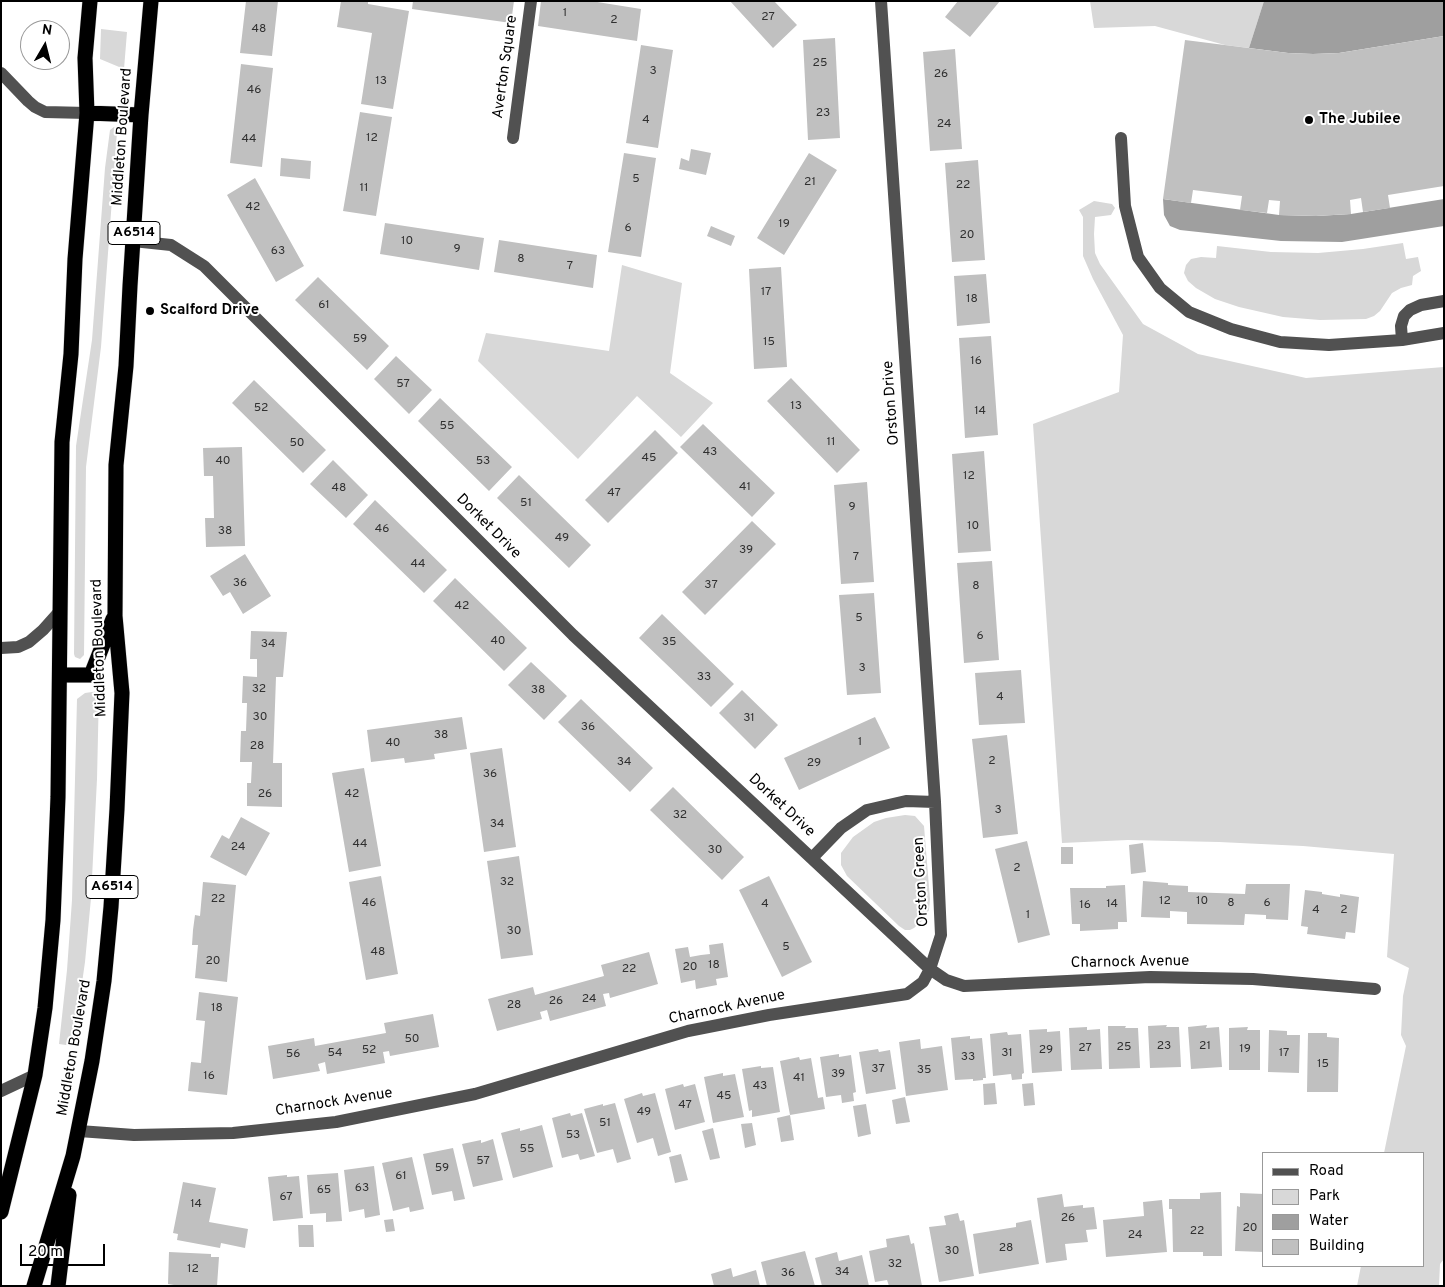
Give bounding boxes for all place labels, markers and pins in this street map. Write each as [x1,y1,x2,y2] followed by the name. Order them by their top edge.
[1319,111,1401,129] place label: The Jubilee
[1303,114,1315,126] marker: The Jubilee
[160,302,259,320] place label: Scalford Drive
[144,305,156,317] marker: Scalford Drive

